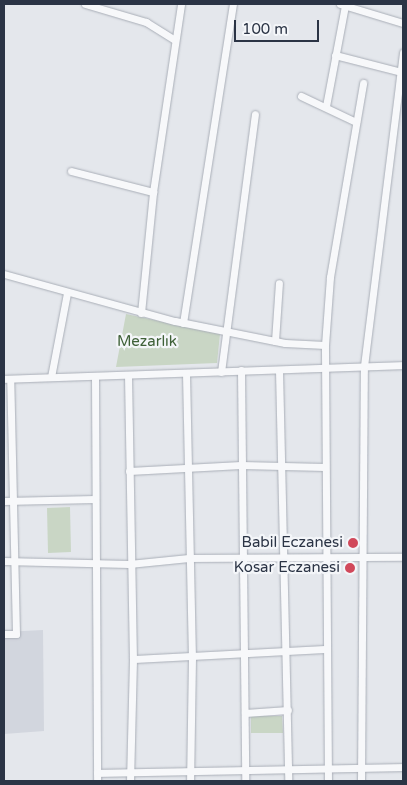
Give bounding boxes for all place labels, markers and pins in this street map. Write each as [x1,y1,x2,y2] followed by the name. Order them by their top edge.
[242,534,343,552] place label: Babil Eczanesi
[347,537,359,549] marker: Babil Eczanesi
[234,559,340,577] place label: Kosar Eczanesi
[344,562,356,574] marker: Kosar Eczanesi

